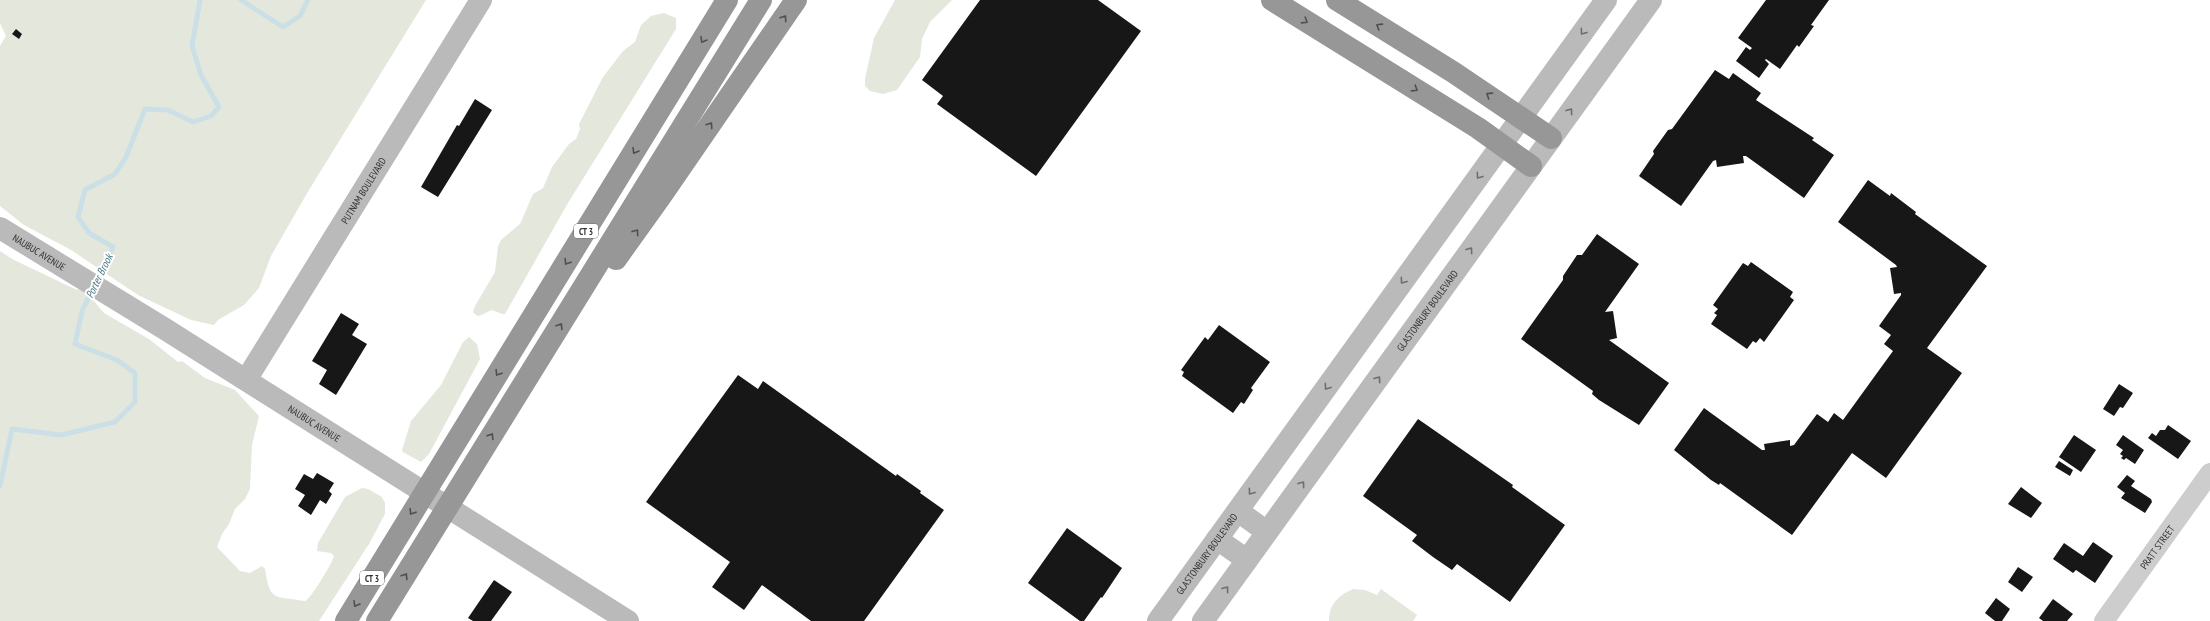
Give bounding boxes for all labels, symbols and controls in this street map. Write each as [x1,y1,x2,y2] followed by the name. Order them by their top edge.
[779,15,786,22] one-way arrow
[1301,16,1308,23] one-way arrow
[1376,23,1383,30] one-way arrow
[1581,27,1588,34] one-way arrow
[700,36,707,43] one-way arrow
[1411,84,1418,92] one-way arrow
[1486,92,1493,100] one-way arrow
[1565,109,1572,116] one-way arrow
[705,122,713,129] one-way arrow
[632,147,639,154] one-way arrow
[338,155,389,226] street label: PUTNAM BOULEVARD
[1477,171,1484,178] one-way arrow
[574,224,598,238] road number: CT 3
[631,229,638,236] one-way arrow
[10,231,68,273] street label: NAUBUC AVENUE
[1465,248,1472,255] one-way arrow
[82,250,116,300] water label: Porter Brook
[564,258,571,265] one-way arrow
[1393,267,1461,353] street label: GLASTONBURY BOULEVARD
[1400,277,1408,284] one-way arrow
[555,323,562,330] one-way arrow
[496,369,503,376] one-way arrow
[1373,376,1380,383] one-way arrow
[1325,382,1332,389] one-way arrow
[286,402,343,445] street label: NAUBUC AVENUE
[486,433,494,440] one-way arrow
[1297,481,1305,488] one-way arrow
[1248,488,1256,495] one-way arrow
[410,508,417,515] one-way arrow
[1173,511,1240,597] street label: GLASTONBURY BOULEVARD
[2137,522,2177,571] street label: PRATT STREET
[360,571,384,585] road number: CT 3
[400,573,408,580] one-way arrow
[1221,587,1228,594] one-way arrow
[354,600,361,607] one-way arrow

